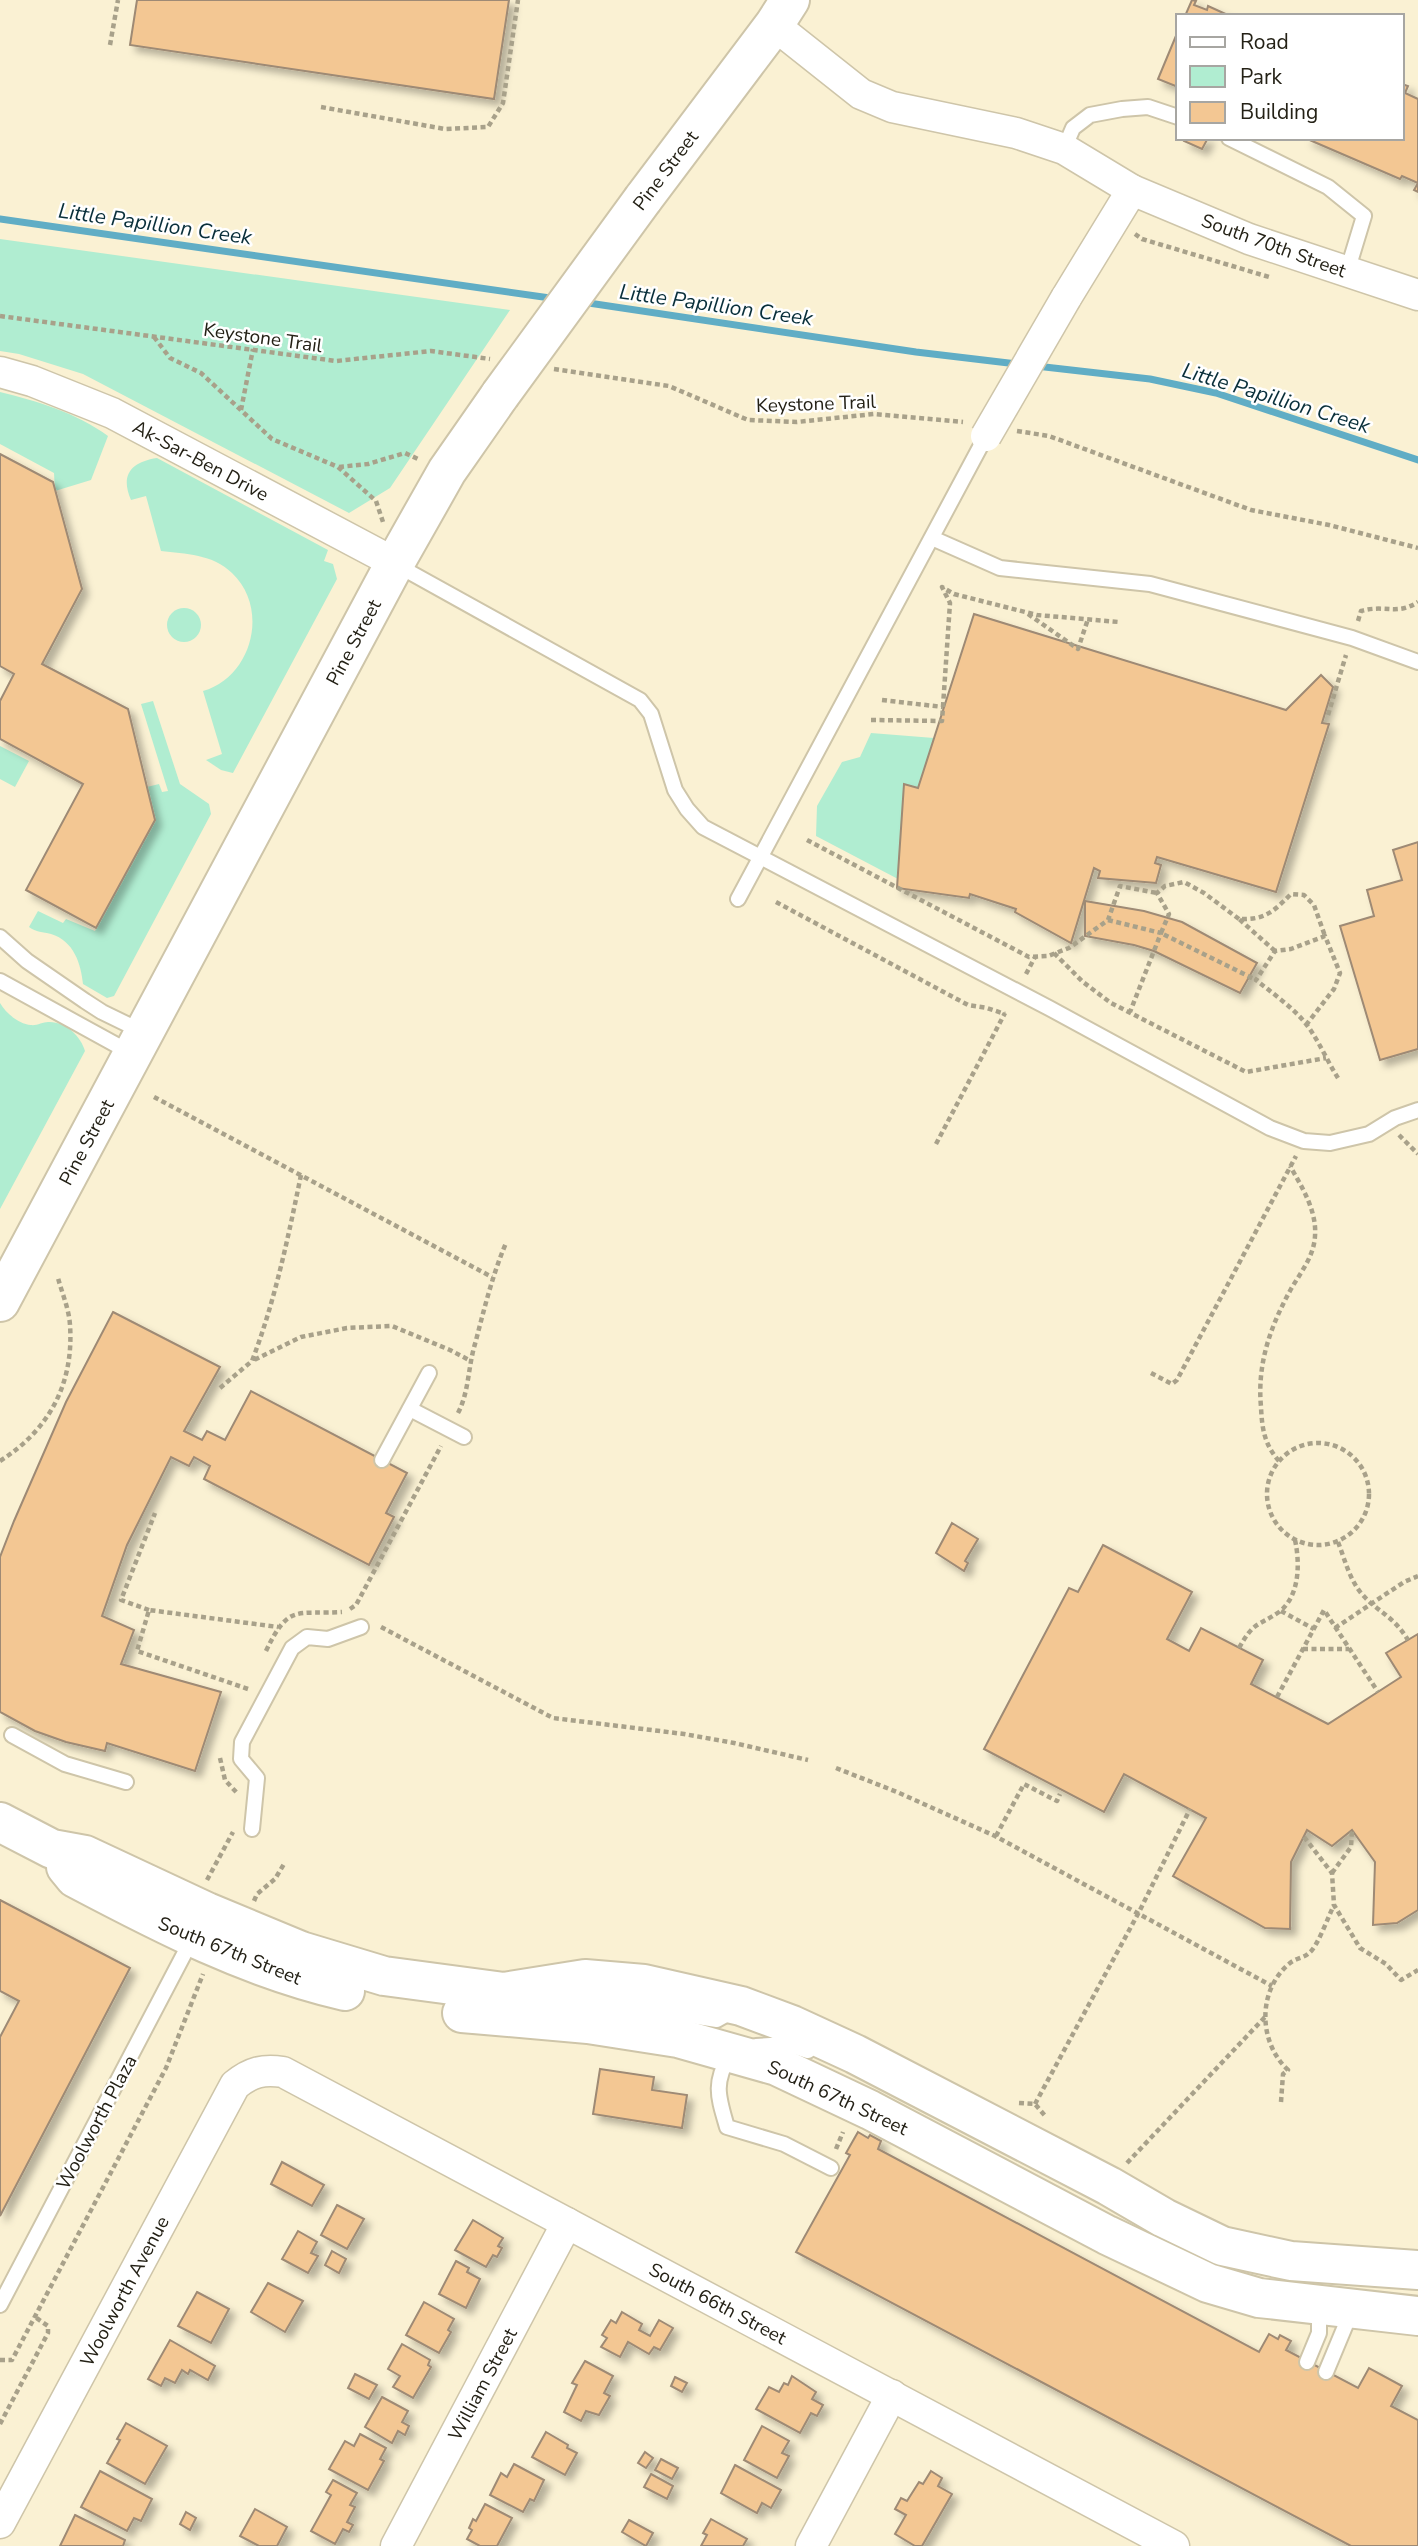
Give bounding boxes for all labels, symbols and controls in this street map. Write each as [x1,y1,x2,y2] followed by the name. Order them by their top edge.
[1176,14,1404,140] legend
[1240,28,1289,56] text: Road
[1240,63,1282,91] text: Park
[1240,98,1318,126] text: Building
[627,125,705,216] street label: Pine Street
[56,197,254,252] water label: Little Papillion Creek
[1198,208,1350,284] street label: South 70th Street
[617,278,815,333] water label: Little Papillion Creek
[202,317,324,359] street label: Keystone Trail
[1179,356,1374,440] water label: Little Papillion Creek
[756,389,877,419] street label: Keystone Trail
[128,414,273,508] street label: Ak-Sar-Ben Drive
[320,595,388,690] street label: Pine Street
[53,1095,121,1190] street label: Pine Street
[154,1910,305,1992] street label: South 67th Street
[50,2051,143,2194] street label: Woolworth Plaza
[763,2054,912,2142] street label: South 67th Street
[74,2212,176,2371] street label: Woolworth Avenue
[644,2257,791,2351] street label: South 66th Street
[442,2323,524,2445] street label: William Street

